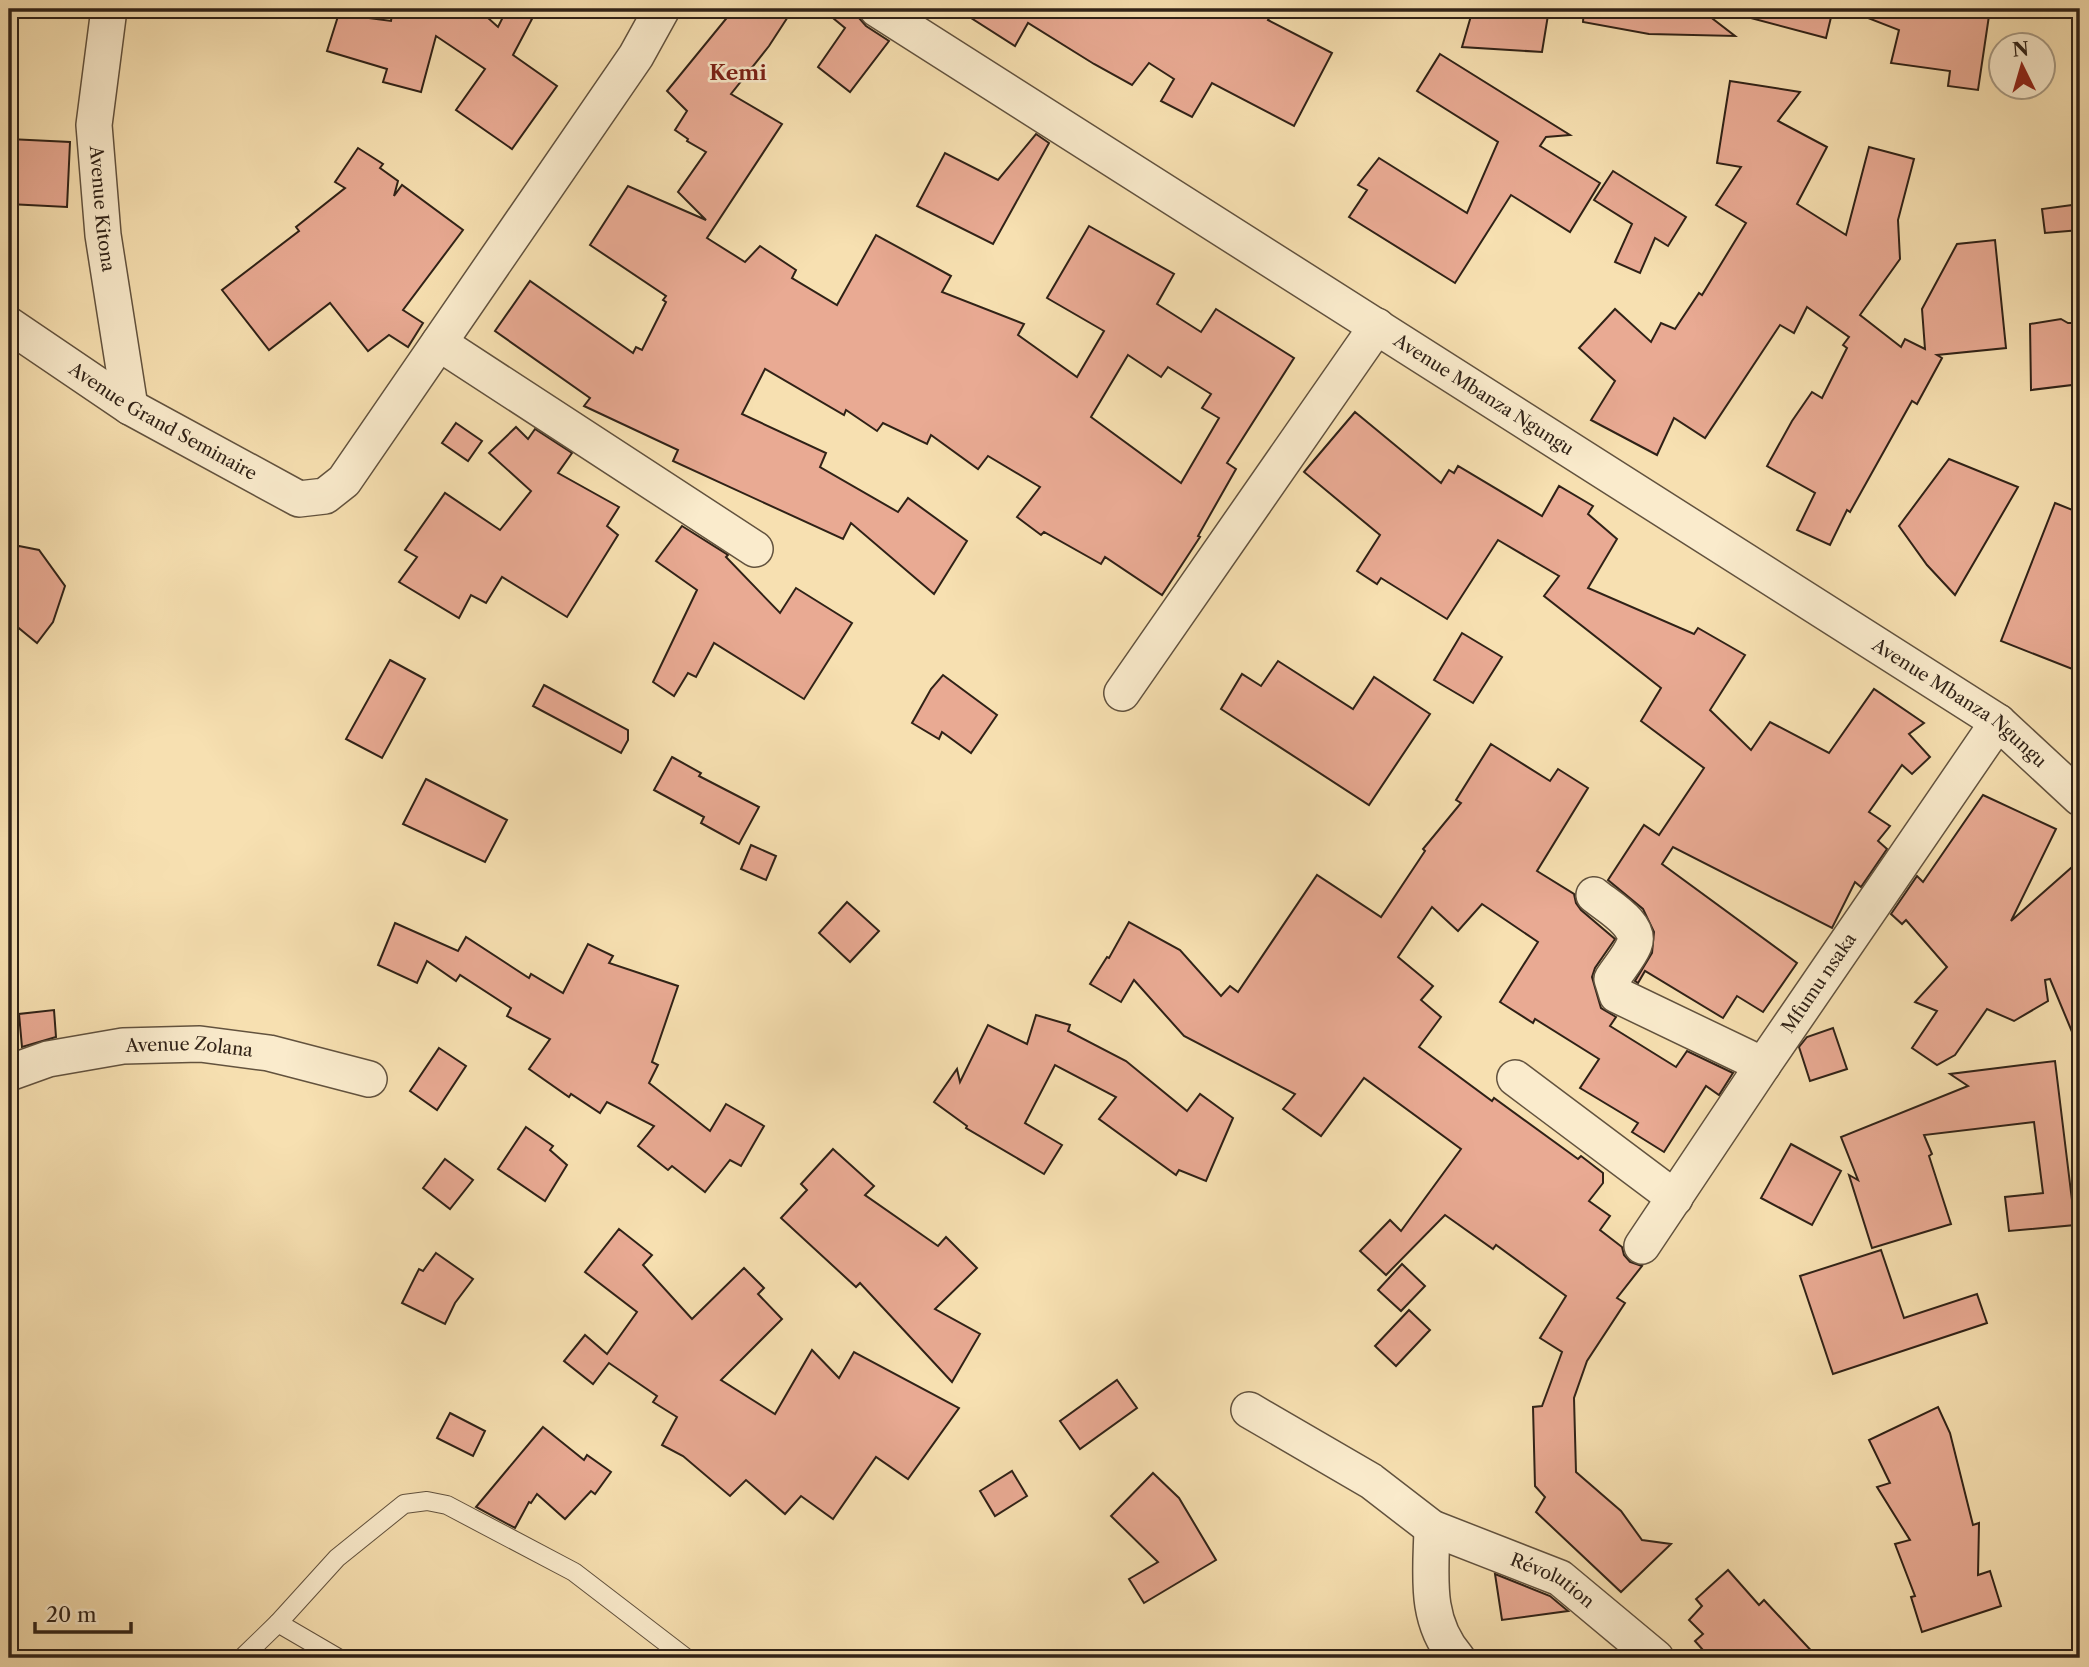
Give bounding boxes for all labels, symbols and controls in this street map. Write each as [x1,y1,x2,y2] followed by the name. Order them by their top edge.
[1988,32,2058,102] north arrow
[2011,37,2030,62] text: N
[709,60,767,85] district label: Kemi
[85,144,120,274] street label: Avenue Kitona
[1389,329,1578,460] street label: Avenue Mbanza Ngungu
[64,357,261,485] street label: Avenue Grand Seminaire
[1867,633,2051,772] street label: Avenue Mbanza Ngungu
[1777,928,1861,1037] street label: Mfumu nsaka
[124,1032,255,1062] street label: Avenue Zolana
[1507,1549,1599,1613] street label: Révolution
[35,1590,131,1634] scale bar
[46,1602,97,1627] text: 20 m

